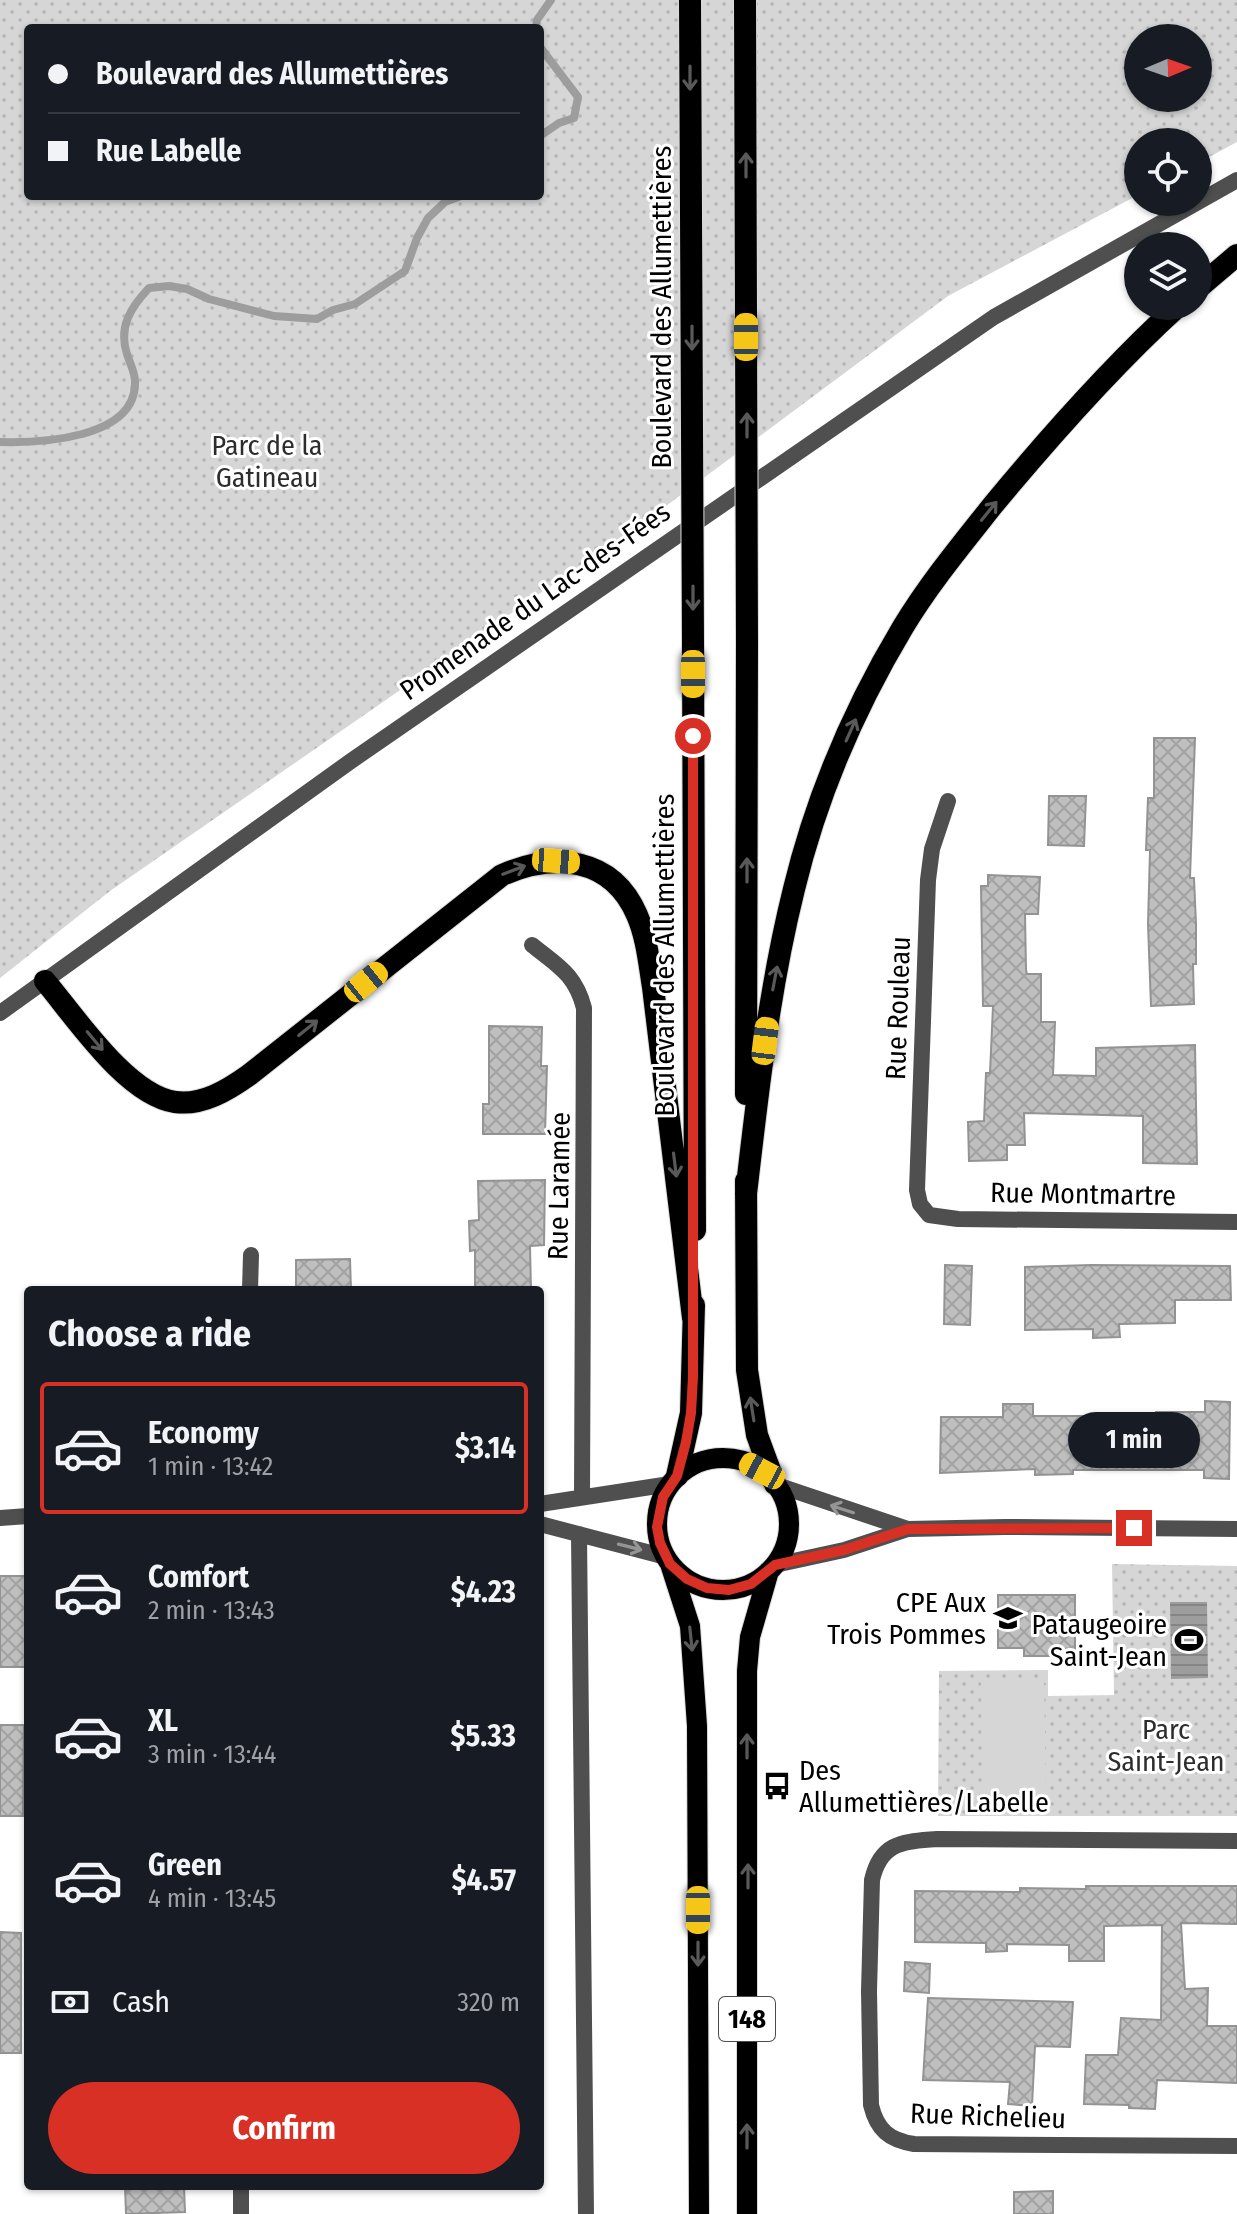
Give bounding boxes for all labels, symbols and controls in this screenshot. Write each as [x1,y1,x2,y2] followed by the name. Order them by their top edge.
[1124,24,1212,112] north arrow
[1124,24,1212,320] map controls
[96,56,448,92] text: Boulevard des Allumettières
[683,64,698,91] one-way arrow
[1124,128,1212,216] button: locate
[96,133,242,169] text: Rue Labelle
[645,146,678,468] street label: Boulevard des Allumettières
[738,152,754,179] one-way arrow
[1124,232,1212,320] button: layers
[734,313,758,361] car
[684,324,700,351] one-way arrow
[739,412,755,439] one-way arrow
[212,429,322,494] park label: Parc de la Gatineau
[394,495,676,707] street label: Promenade du Lac-des-Fées
[980,501,998,521] one-way arrow
[685,584,701,611] one-way arrow
[681,650,705,698] car
[675,718,711,754] route start
[844,718,859,742] one-way arrow
[648,794,681,1116] street label: Boulevard des Allumettières
[531,847,581,875] car
[739,857,755,884] one-way arrow
[501,862,526,876] one-way arrow
[879,936,917,1080] street label: Rue Rouleau
[340,958,392,1006] car
[768,965,783,991] one-way arrow
[750,1016,780,1066] car
[297,1020,318,1037] one-way arrow
[86,1030,104,1050] one-way arrow
[541,1112,577,1260] street label: Rue Laramée
[667,1151,682,1178] one-way arrow
[990,1176,1176,1212] street label: Rue Montmartre
[48,1312,251,1356] text: Choose a ride
[744,1397,759,1422] one-way arrow
[52,1412,124,1484] icon: car
[1068,1412,1200,1468] callout: 1 min
[148,1415,259,1451] text: Economy
[1106,1424,1162,1455] text: 1 min
[455,1430,516,1466] text: $3.14
[735,1449,789,1493] car
[148,1451,273,1482] text: 1 min · 13:42
[830,1500,855,1515] one-way arrow
[1116,1510,1152,1546] route end
[616,1541,642,1556] one-way arrow
[52,1556,124,1628] icon: car
[148,1559,249,1595] text: Comfort
[451,1574,516,1610] text: $4.23
[827,1586,987,1651] place label: CPE Aux Trois Pommes
[148,1595,275,1626] text: 2 min · 13:43
[993,1603,1023,1633] school or university icon: CPE Aux Trois Pommes
[1032,1608,1167,1673] place label: Pataugeoire Saint-Jean
[683,1625,698,1652] one-way arrow
[1174,1625,1204,1655] sports icon: Pataugeoire Saint-Jean
[52,1700,124,1772] icon: car
[148,1703,178,1739] text: XL
[1107,1713,1225,1778] park label: Parc Saint-Jean
[451,1718,516,1754] text: $5.33
[739,1733,755,1760] one-way arrow
[148,1739,276,1770] text: 3 min · 13:44
[799,1754,1049,1819] place label: Des Allumettières/Labelle
[762,1771,792,1801] bus stop icon: Des Allumettières/Labelle
[52,1844,124,1916] icon: car
[148,1847,222,1883] text: Green
[452,1862,516,1898] text: $4.57
[740,1863,756,1890] one-way arrow
[148,1883,276,1914] text: 4 min · 13:45
[686,1886,710,1934] car
[690,1940,706,1967] one-way arrow
[48,1980,92,2024] icon: cash
[112,1984,170,2020] text: Cash
[457,1987,520,2018] text: 320 m
[719,1997,775,2041] road number: 148
[48,2082,520,2174] button: Confirm
[909,2097,1067,2135] street label: Rue Richelieu
[739,2123,755,2150] one-way arrow

